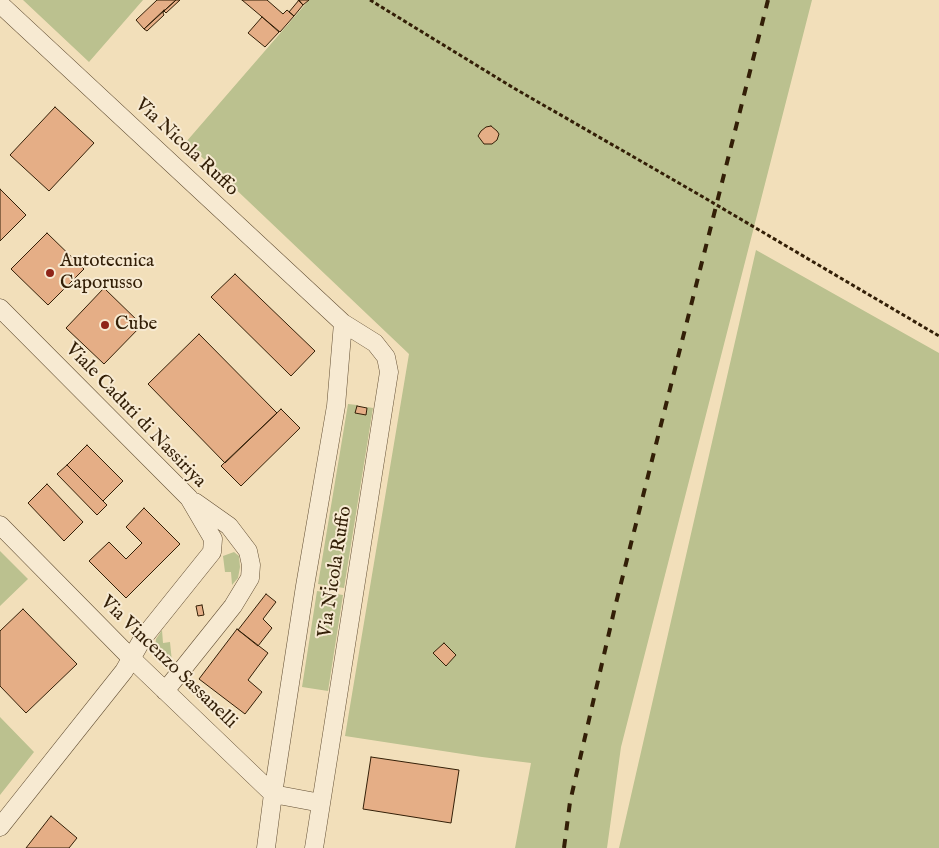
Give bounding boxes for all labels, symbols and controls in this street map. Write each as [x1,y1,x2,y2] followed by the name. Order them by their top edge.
[130,94,242,202] street label: Via Nicola Ruffo
[60,251,154,295] place label: Autotecnica Caporusso
[44,267,56,279] marker: Autotecnica Caporusso
[115,314,157,336] place label: Cube
[99,319,111,331] marker: Cube
[60,339,210,493] street label: Viale Caduti di Nassiriya
[314,505,358,639] street label: Via Nicola Ruffo
[95,592,241,734] street label: Via Vincenzo Sassanelli

